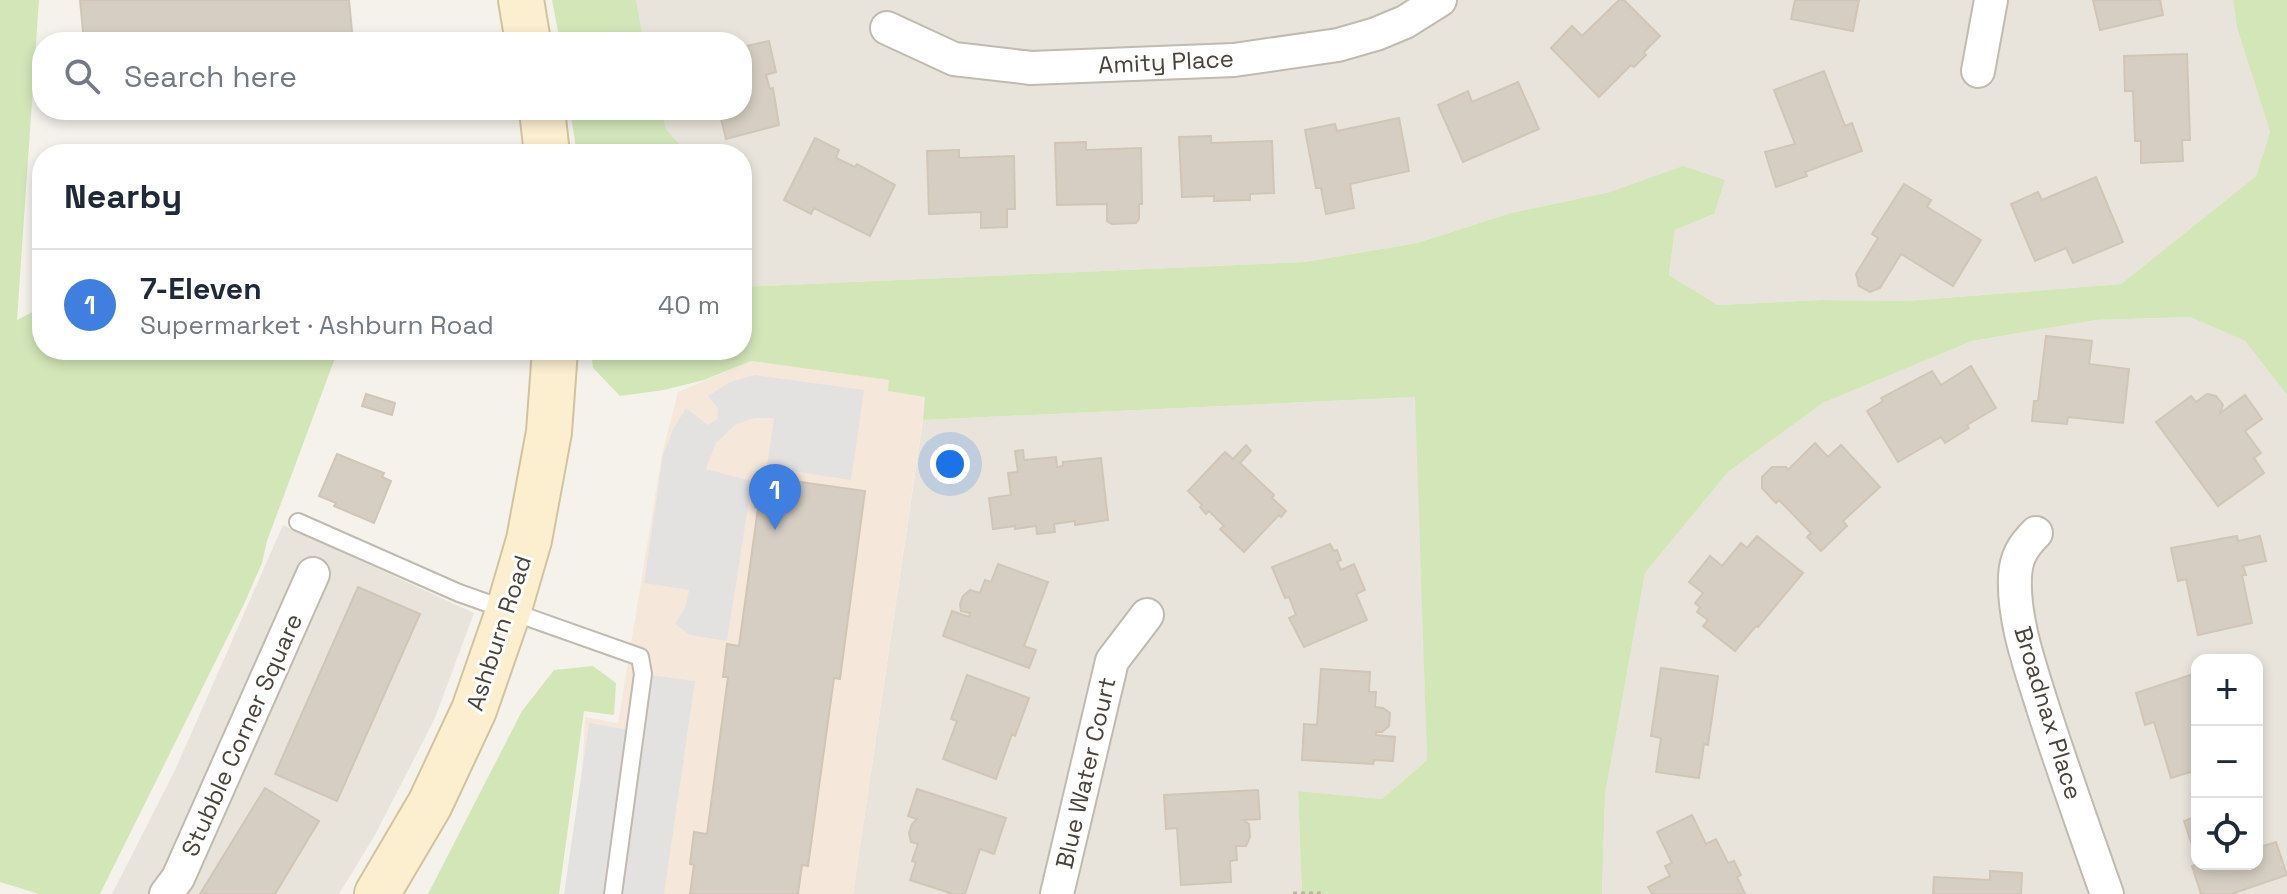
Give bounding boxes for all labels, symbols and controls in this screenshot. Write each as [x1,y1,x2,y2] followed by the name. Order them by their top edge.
[32,32,752,120] search box
[1097,42,1235,81] street label: Amity Place
[60,54,104,98] icon: search
[124,57,297,96] text: Search here
[64,175,182,218] text: Nearby
[140,269,262,308] text: 7-Eleven
[84,288,96,322] text: 1
[658,288,720,322] text: 40 m
[140,308,494,342] text: Supermarket · Ashburn Road
[930,444,970,484] your location
[749,464,801,530] pin: 1
[459,551,538,714] street label: Ashburn Road
[174,609,309,861] street label: Stubble Corner Square
[2007,622,2090,803] street label: Broadnax Place
[2191,654,2263,870] map controls
[2191,654,2263,726] button: +
[1048,674,1123,872] street label: Blue Water Court
[2191,726,2263,798] button: −
[2191,798,2263,870] button: locate

